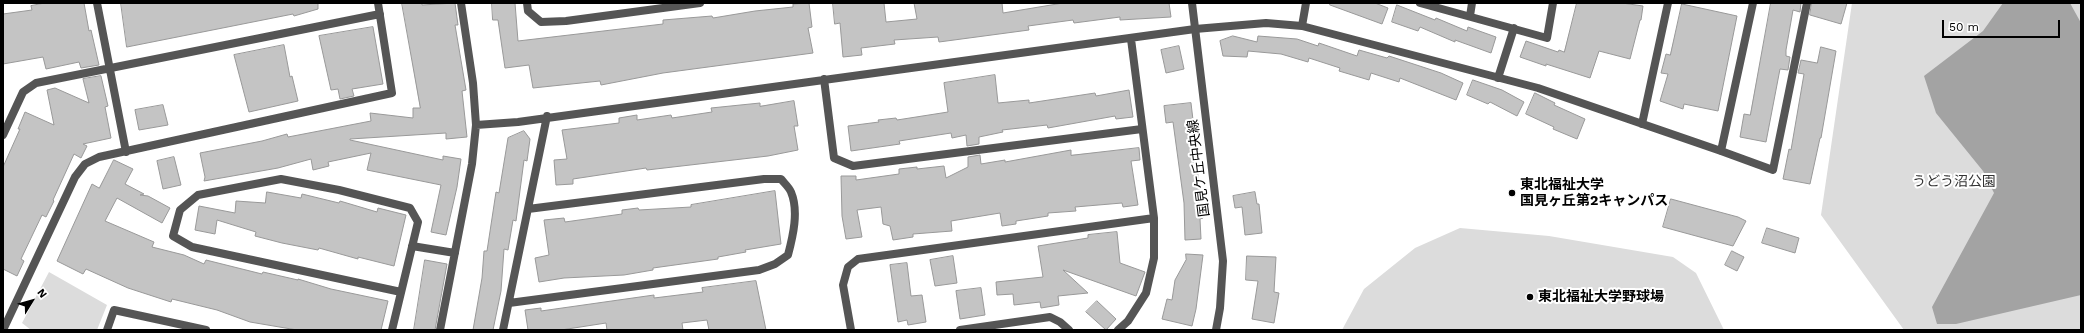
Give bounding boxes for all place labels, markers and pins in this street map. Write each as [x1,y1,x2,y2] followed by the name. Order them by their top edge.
[1520,177,1668,210] place label: 東北福祉大学 国見ヶ丘第2キャンパス
[1507,188,1517,198] marker: 東北福祉大学 国見ヶ丘第2キャンパス
[1538,289,1664,305] place label: 東北福祉大学野球場
[1525,292,1535,302] marker: 東北福祉大学野球場

